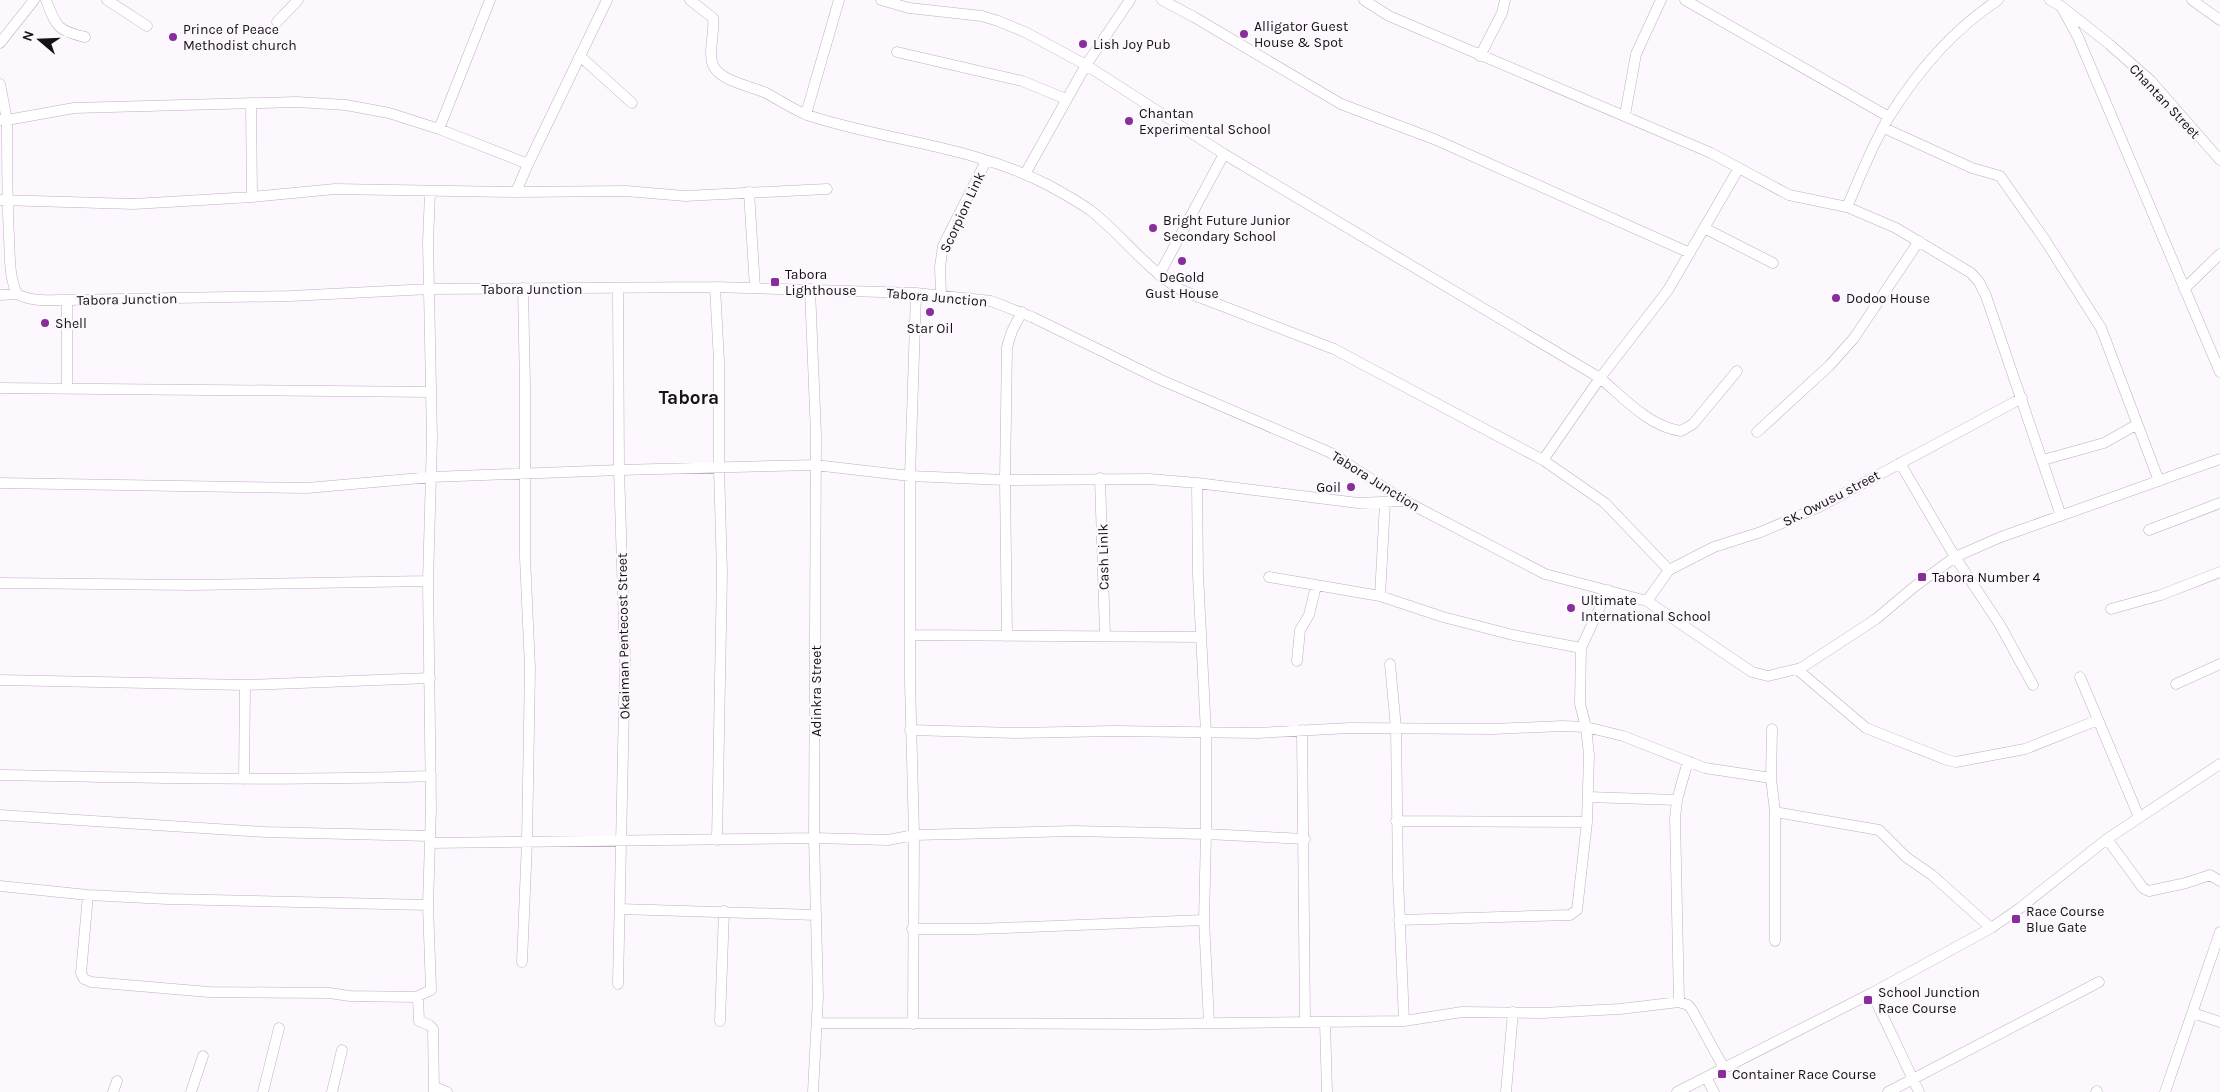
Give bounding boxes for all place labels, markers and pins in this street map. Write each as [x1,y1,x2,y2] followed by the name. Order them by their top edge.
[1254,18,1348,51] place label: Alligator Guest House & Spot
[183,21,297,54] place label: Prince of Peace Methodist church
[1238,28,1250,40] marker: Alligator Guest House & Spot
[167,31,179,43] marker: Prince of Peace Methodist church
[1093,36,1171,53] place label: Lish Joy Pub
[1077,38,1089,50] marker: Lish Joy Pub
[1139,105,1271,138] place label: Chantan Experimental School
[1123,115,1135,127] marker: Chantan Experimental School
[1163,212,1291,245] place label: Bright Future Junior Secondary School
[1147,222,1159,234] marker: Bright Future Junior Secondary School
[1176,255,1188,267] marker: DeGold Gust House
[785,266,856,299] place label: Tabora Lighthouse
[1145,269,1219,302] place label: DeGold Gust House
[769,276,781,288] marker: Tabora Lighthouse
[1846,290,1930,307] place label: Dodoo House
[1830,292,1842,304] marker: Dodoo House
[924,306,936,318] marker: Star Oil
[55,315,87,332] place label: Shell
[39,317,51,329] marker: Shell
[907,320,953,337] place label: Star Oil
[1316,479,1341,496] place label: Goil
[1345,481,1357,493] marker: Goil
[1932,569,2041,586] place label: Tabora Number 4
[1916,571,1928,583] marker: Tabora Number 4
[1581,592,1711,625] place label: Ultimate International School
[1565,602,1577,614] marker: Ultimate International School
[2026,903,2104,936] place label: Race Course Blue Gate
[2010,913,2022,925] marker: Race Course Blue Gate
[1878,984,1980,1017] place label: School Junction Race Course
[1862,994,1874,1006] marker: School Junction Race Course
[1732,1066,1876,1083] place label: Container Race Course
[1716,1068,1728,1080] marker: Container Race Course

